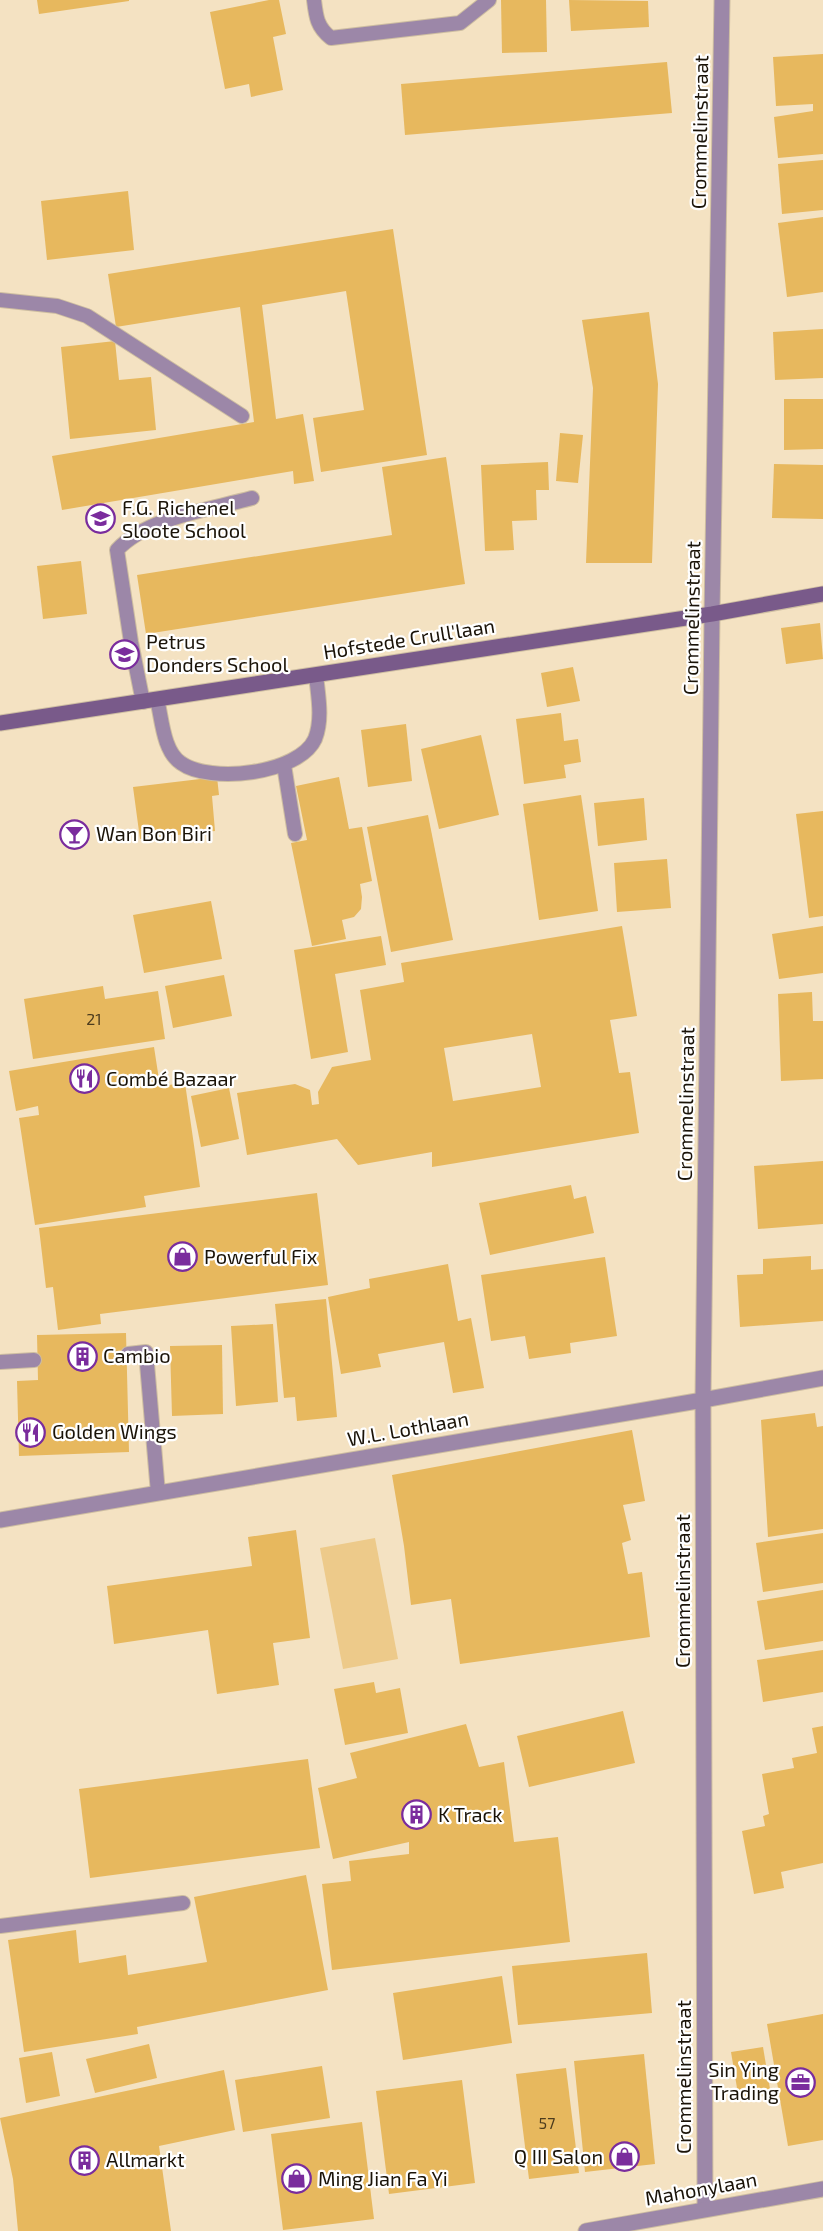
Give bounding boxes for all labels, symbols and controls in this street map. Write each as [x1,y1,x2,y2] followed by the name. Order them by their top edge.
[686,54,712,209] street label: Crommelinstraat
[122,495,246,542] place label: F.G. Richenel Sloote School
[85,503,117,535] school or university icon: F.G. Richenel Sloote School
[678,540,704,695] street label: Crommelinstraat
[321,613,496,663] street label: Hofstede Crull'laan
[146,629,288,676] place label: Petrus Donders School
[109,638,141,670] school or university icon: Petrus Donders School
[59,818,91,850] bar icon: Wan Bon Biri
[96,821,212,845] place label: Wan Bon Biri
[86,1009,102,1028] house number: 21
[672,1026,698,1181] street label: Crommelinstraat
[69,1063,101,1095] restaurant icon: Combé Bazaar
[106,1066,236,1090] place label: Combé Bazaar
[167,1241,199,1273] shop icon: Powerful Fix
[204,1244,318,1268] place label: Powerful Fix
[66,1340,98,1372] building icon: Cambio
[103,1343,171,1367] place label: Cambio
[345,1406,470,1450] street label: W.L. Lothlaan
[15,1416,47,1448] restaurant icon: Golden Wings
[52,1419,177,1443] place label: Golden Wings
[670,1514,694,1668] street label: Crommelinstraat
[401,1799,433,1831] building icon: K Track
[438,1802,502,1826] place label: K Track
[671,2000,695,2154] street label: Crommelinstraat
[708,2057,779,2104] place label: Sin Ying Trading
[784,2066,816,2098] office icon: Sin Ying Trading
[539,2113,555,2132] house number: 57
[608,2141,640,2173] shop icon: Q III Salon
[69,2144,101,2176] building icon: Allmarkt
[514,2144,603,2168] place label: Q III Salon
[106,2147,185,2171] place label: Allmarkt
[281,2163,313,2195] shop icon: Ming Jian Fa Yi
[318,2166,448,2190] place label: Ming Jian Fa Yi
[643,2166,759,2210] street label: Mahonylaan

